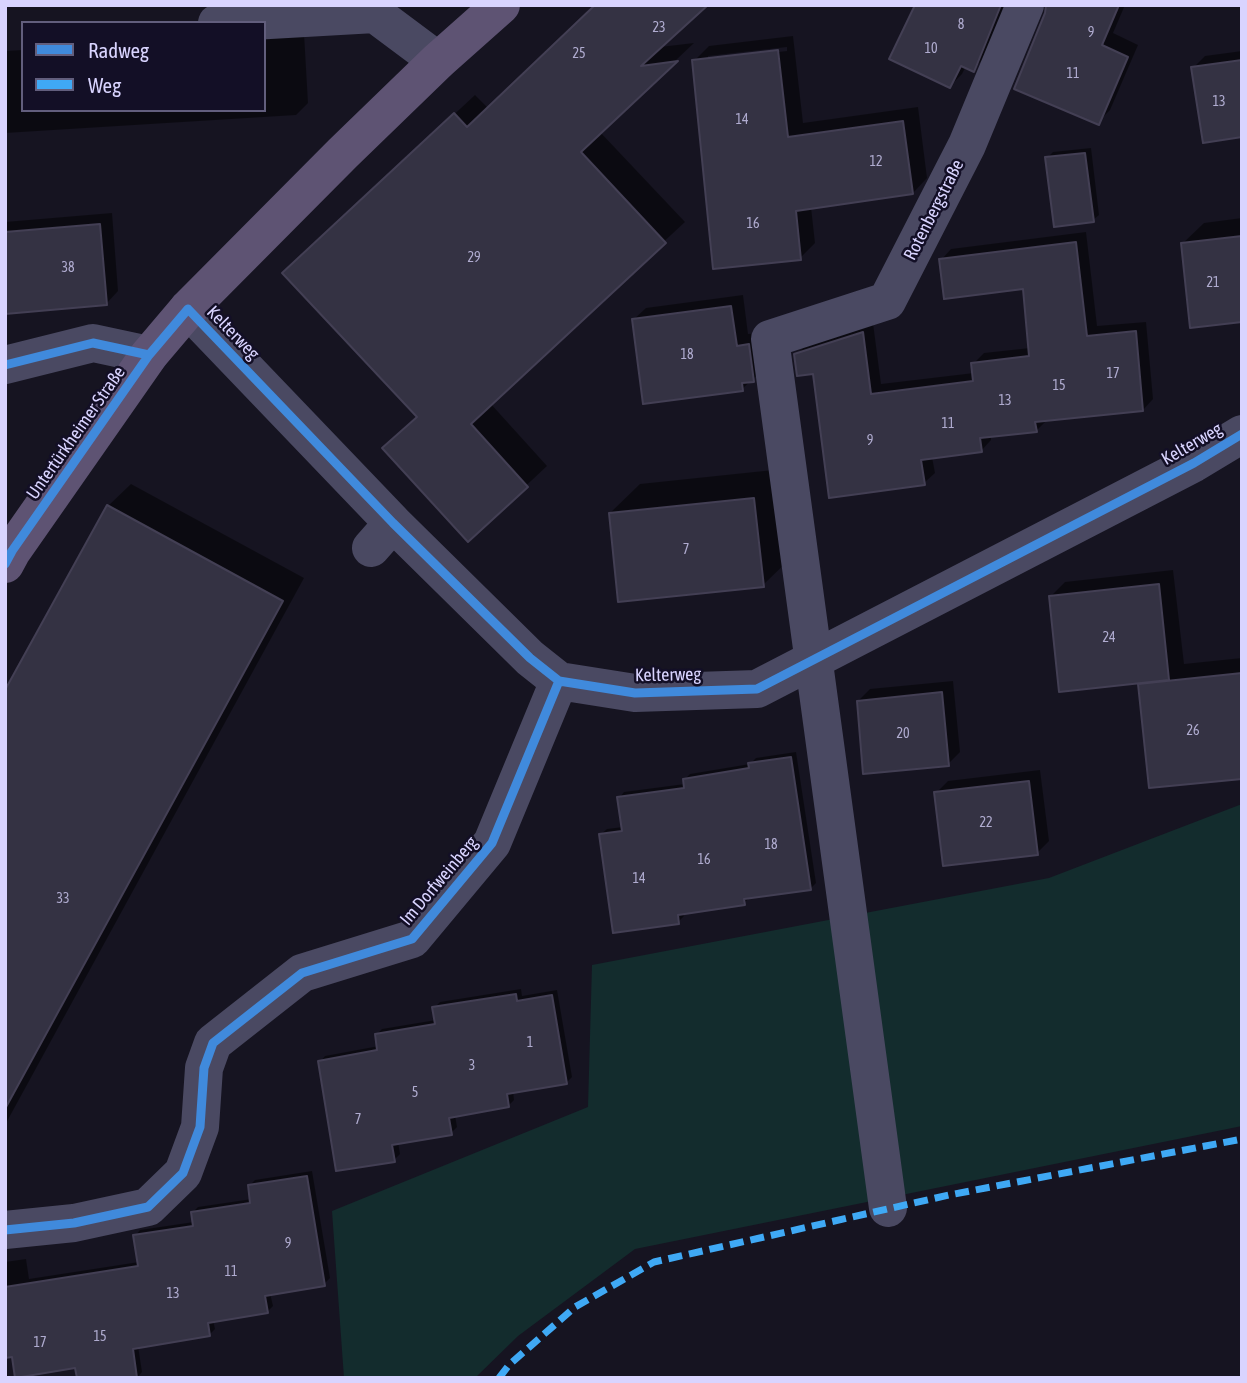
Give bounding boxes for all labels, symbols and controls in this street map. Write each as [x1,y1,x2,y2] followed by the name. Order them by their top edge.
[958,17,964,33] house number: 8
[652,20,666,36] house number: 23
[21,21,266,112] legend
[1088,25,1094,41] house number: 9
[88,38,149,62] text: Radweg
[924,41,938,57] house number: 10
[572,46,586,62] house number: 25
[1066,66,1080,82] house number: 11
[88,73,121,97] text: Weg
[1212,94,1226,110] house number: 13
[735,112,749,128] house number: 14
[869,154,883,170] house number: 12
[899,156,969,264] street label: Rotenbergstraße
[746,216,760,232] house number: 16
[467,250,481,266] house number: 29
[61,260,75,276] house number: 38
[1206,275,1220,291] house number: 21
[202,302,264,364] street label: Kelterweg
[680,347,694,363] house number: 18
[22,362,130,504] street label: Untertürkheimer Straße
[1106,366,1120,382] house number: 17
[1052,378,1066,394] house number: 15
[998,393,1012,409] house number: 13
[941,416,955,432] house number: 11
[1158,418,1226,470] street label: Kelterweg
[867,433,873,449] house number: 9
[683,542,689,558] house number: 7
[1102,630,1116,646] house number: 24
[635,664,701,686] street label: Kelterweg
[1186,723,1200,739] house number: 26
[896,726,910,742] house number: 20
[979,815,993,831] house number: 22
[396,832,482,930] street label: Im Dorfweinberg
[764,837,778,853] house number: 18
[697,852,711,868] house number: 16
[632,871,646,887] house number: 14
[56,891,70,907] house number: 33
[527,1035,533,1051] house number: 1
[469,1058,475,1074] house number: 3
[412,1085,418,1101] house number: 5
[355,1112,361,1128] house number: 7
[285,1236,291,1252] house number: 9
[224,1264,238,1280] house number: 11
[166,1286,180,1302] house number: 13
[93,1329,107,1345] house number: 15
[33,1335,47,1351] house number: 17

